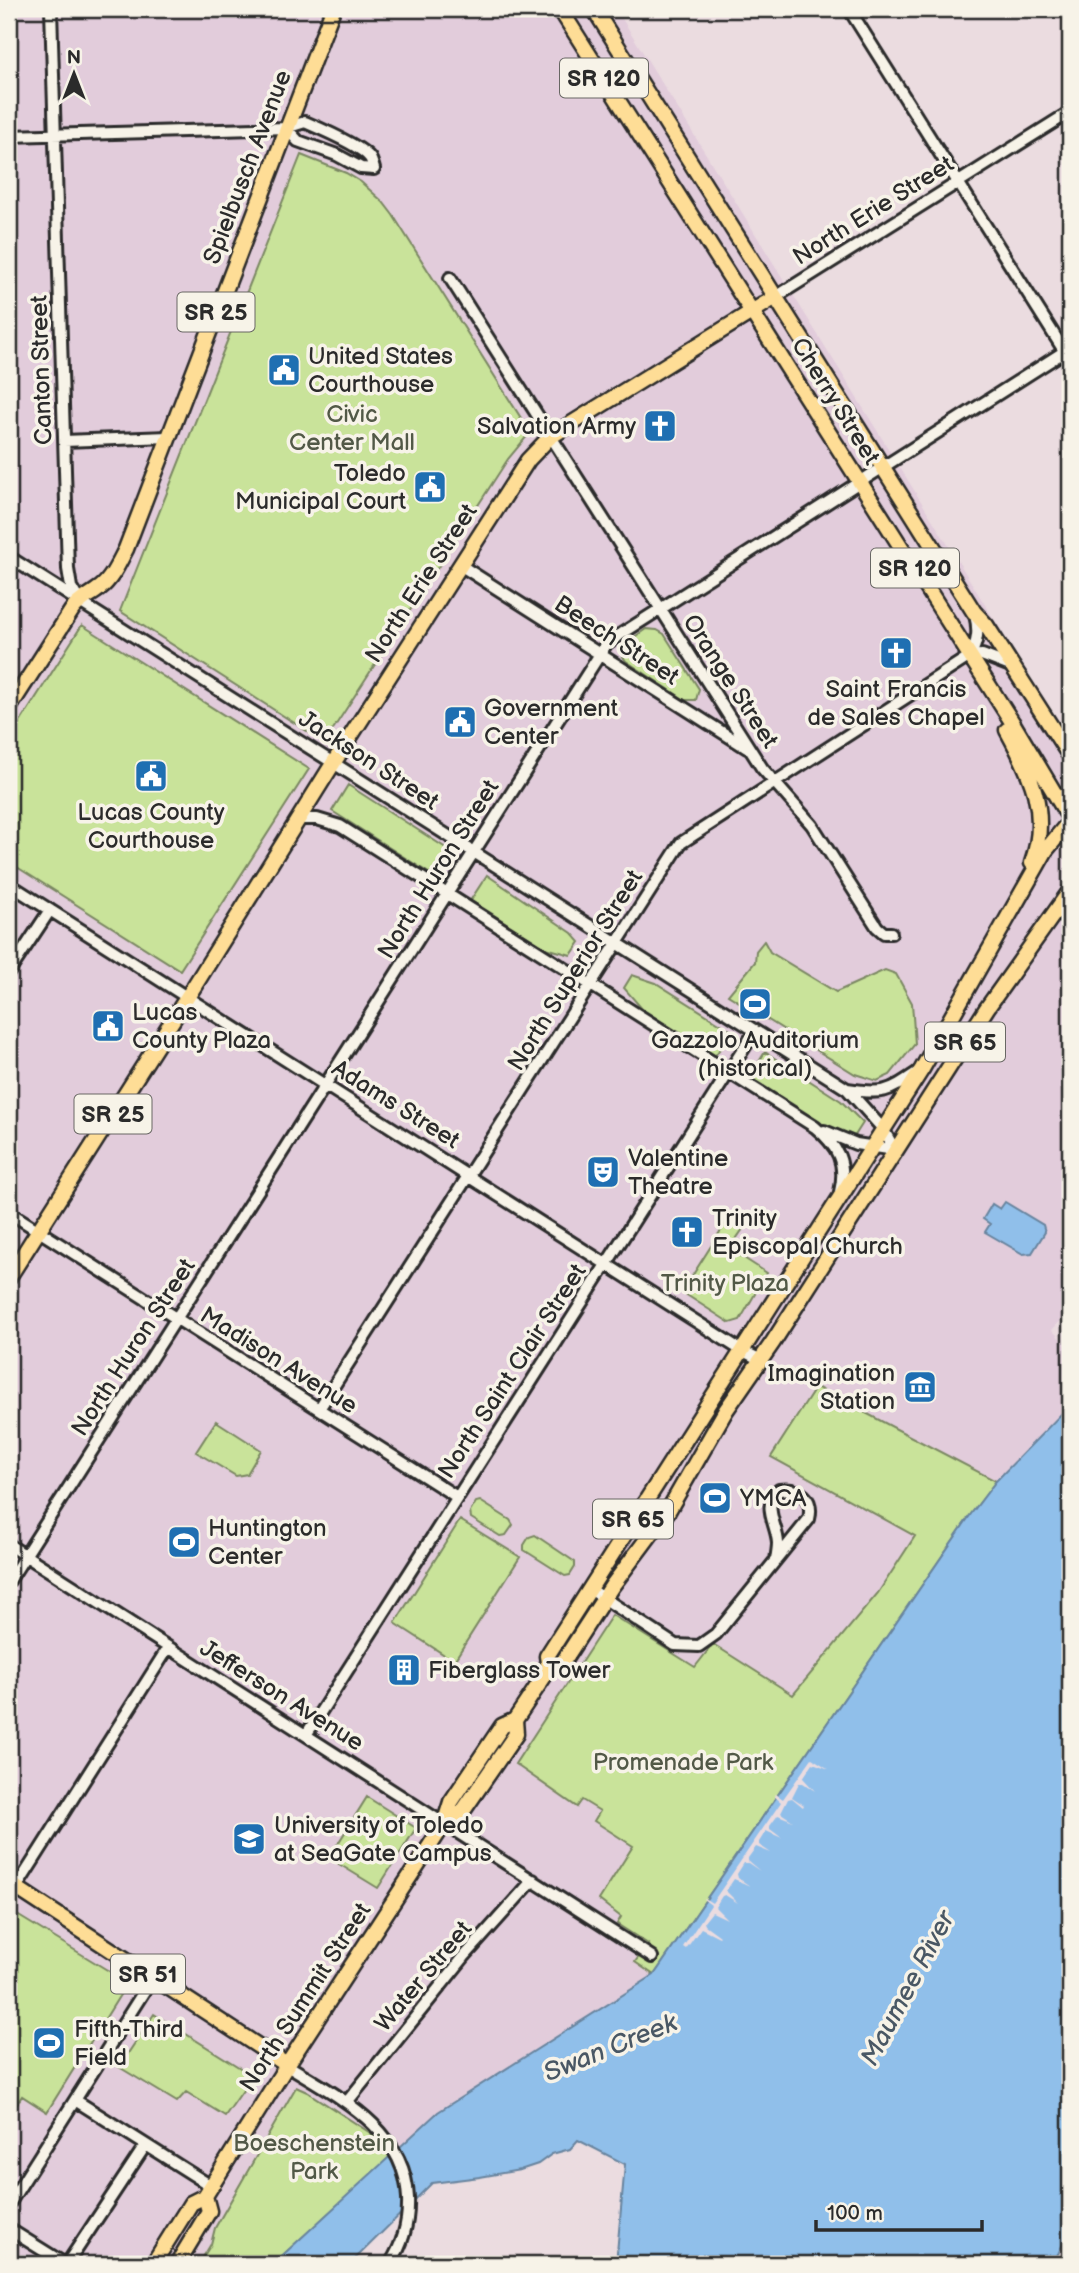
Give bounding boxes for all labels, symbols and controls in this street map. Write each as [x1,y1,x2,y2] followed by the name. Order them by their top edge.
[38,38,108,108] north arrow
[67,47,81,70] text: N
[560,58,648,97] road number: SR 120
[197,66,298,268] street label: Spielbusch Avenue
[788,149,959,271] street label: North Erie Street
[178,292,255,332] road number: SR 25
[24,294,59,445] street label: Canton Street
[785,332,886,471] street label: Cherry Street
[308,342,453,399] place label: United States Courthouse
[265,351,303,389] public building icon: United States Courthouse
[289,400,415,457] park label: Civic Center Mall
[641,407,679,445] church icon: Salvation Army
[477,412,636,441] place label: Salvation Army
[235,459,407,516] place label: Toledo Municipal Court
[411,468,449,506] public building icon: Toledo Municipal Court
[359,498,484,668] street label: North Erie Street
[871,548,959,588] road number: SR 120
[549,589,685,692] street label: Beech Street
[677,609,785,754] street label: Orange Street
[877,634,915,672] church icon: Saint Francis de Sales Chapel
[807,675,985,732] place label: Saint Francis de Sales Chapel
[484,694,619,751] place label: Government Center
[441,703,479,741] public building icon: Government Center
[293,704,445,817] street label: Jackson Street
[132,757,170,795] public building icon: Lucas County Courthouse
[372,774,506,964] street label: North Huron Street
[77,798,225,855] place label: Lucas County Courthouse
[502,864,649,1076] street label: North Superior Street
[736,985,774,1023] sports icon: Gazzolo Auditorium (historical)
[132,998,271,1055] place label: Lucas County Plaza
[89,1007,127,1045] public building icon: Lucas County Plaza
[925,1023,1005,1062] road number: SR 65
[651,1026,859,1083] place label: Gazzolo Auditorium (historical)
[327,1054,466,1156] street label: Adams Street
[74,1094,152,1134] road number: SR 25
[628,1144,728,1201] place label: Valentine Theatre
[584,1153,622,1191] theatre icon: Valentine Theatre
[712,1204,903,1261] place label: Trinity Episcopal Church
[668,1213,706,1251] church icon: Trinity Episcopal Church
[65,1253,202,1442] street label: North Huron Street
[432,1258,593,1484] street label: North Saint Clair Street
[661,1269,789,1298] park label: Trinity Plaza
[195,1301,363,1420] street label: Madison Avenue
[767,1359,895,1416] place label: Imagination Station
[901,1368,939,1406] museum icon: Imagination Station
[696,1479,734,1517] sports icon: YMCA
[739,1484,807,1513] place label: YMCA
[593,1500,673,1538] road number: SR 65
[208,1514,327,1571] place label: Huntington Center
[165,1523,203,1561] sports icon: Huntington Center
[195,1633,369,1757] street label: Jefferson Avenue
[385,1651,423,1689] building icon: Fiberglass Tower
[428,1656,611,1685] place label: Fiberglass Tower
[593,1748,774,1777] park label: Promenade Park
[274,1811,492,1868] place label: University of Toledo at SeaGate Campus
[230,1820,268,1858] school or university icon: University of Toledo at SeaGate Campus
[233,1897,378,2097] street label: North Summit Street
[855,1905,963,2071] water label: Maumee River
[369,1915,478,2038] street label: Water Street
[111,1954,185,1994] road number: SR 51
[539,2007,683,2089] water label: Swan Creek
[74,2015,183,2072] place label: Fifth-Third Field
[30,2024,68,2062] sports icon: Fifth-Third Field
[233,2129,395,2186] park label: Boeschenstein Park
[816,2189,983,2233] scale bar
[827,2201,883,2226] text: 100 m

